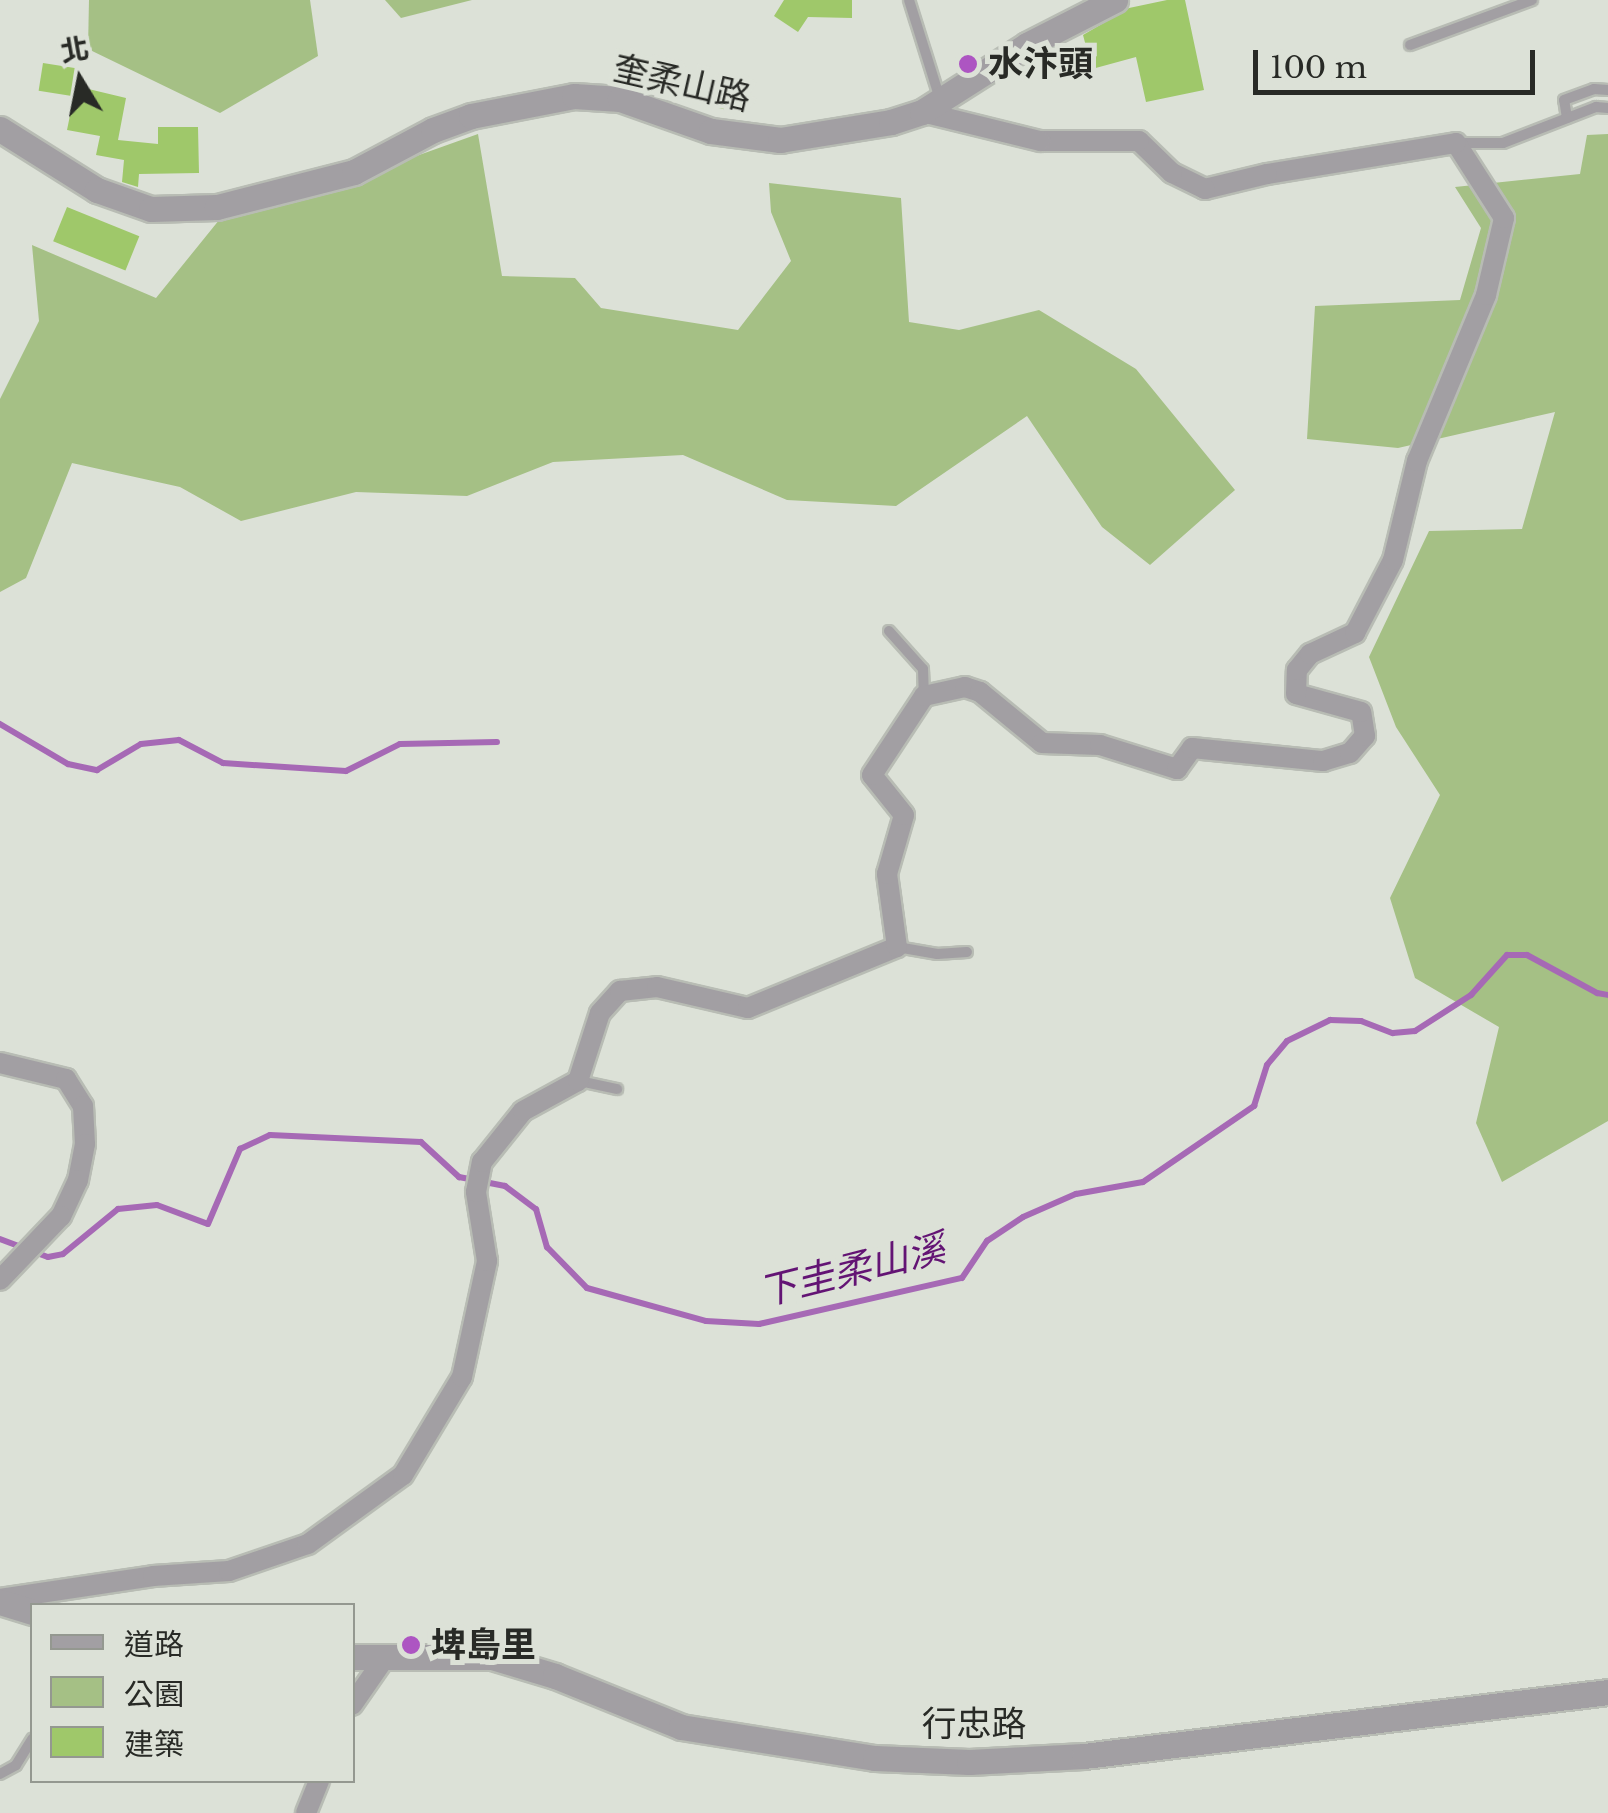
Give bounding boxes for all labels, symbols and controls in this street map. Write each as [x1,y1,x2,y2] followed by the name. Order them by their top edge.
[30,30,130,130] north arrow
[58,30,92,70] text: 北
[1258,30,1540,92] scale bar
[988,43,1093,85] place label: 水汴頭
[609,47,755,119] street label: 奎柔山路
[1270,49,1367,86] text: 100 m
[957,53,979,75] marker: 水汴頭
[754,1225,950,1315] water label: 下圭柔山溪
[30,1603,355,1783] legend
[431,1624,536,1666] place label: 埤島里
[124,1626,184,1663] text: 道路
[400,1634,422,1656] marker: 埤島里
[124,1676,184,1713] text: 公園
[922,1703,1026,1745] street label: 行忠路
[124,1726,184,1763] text: 建築

